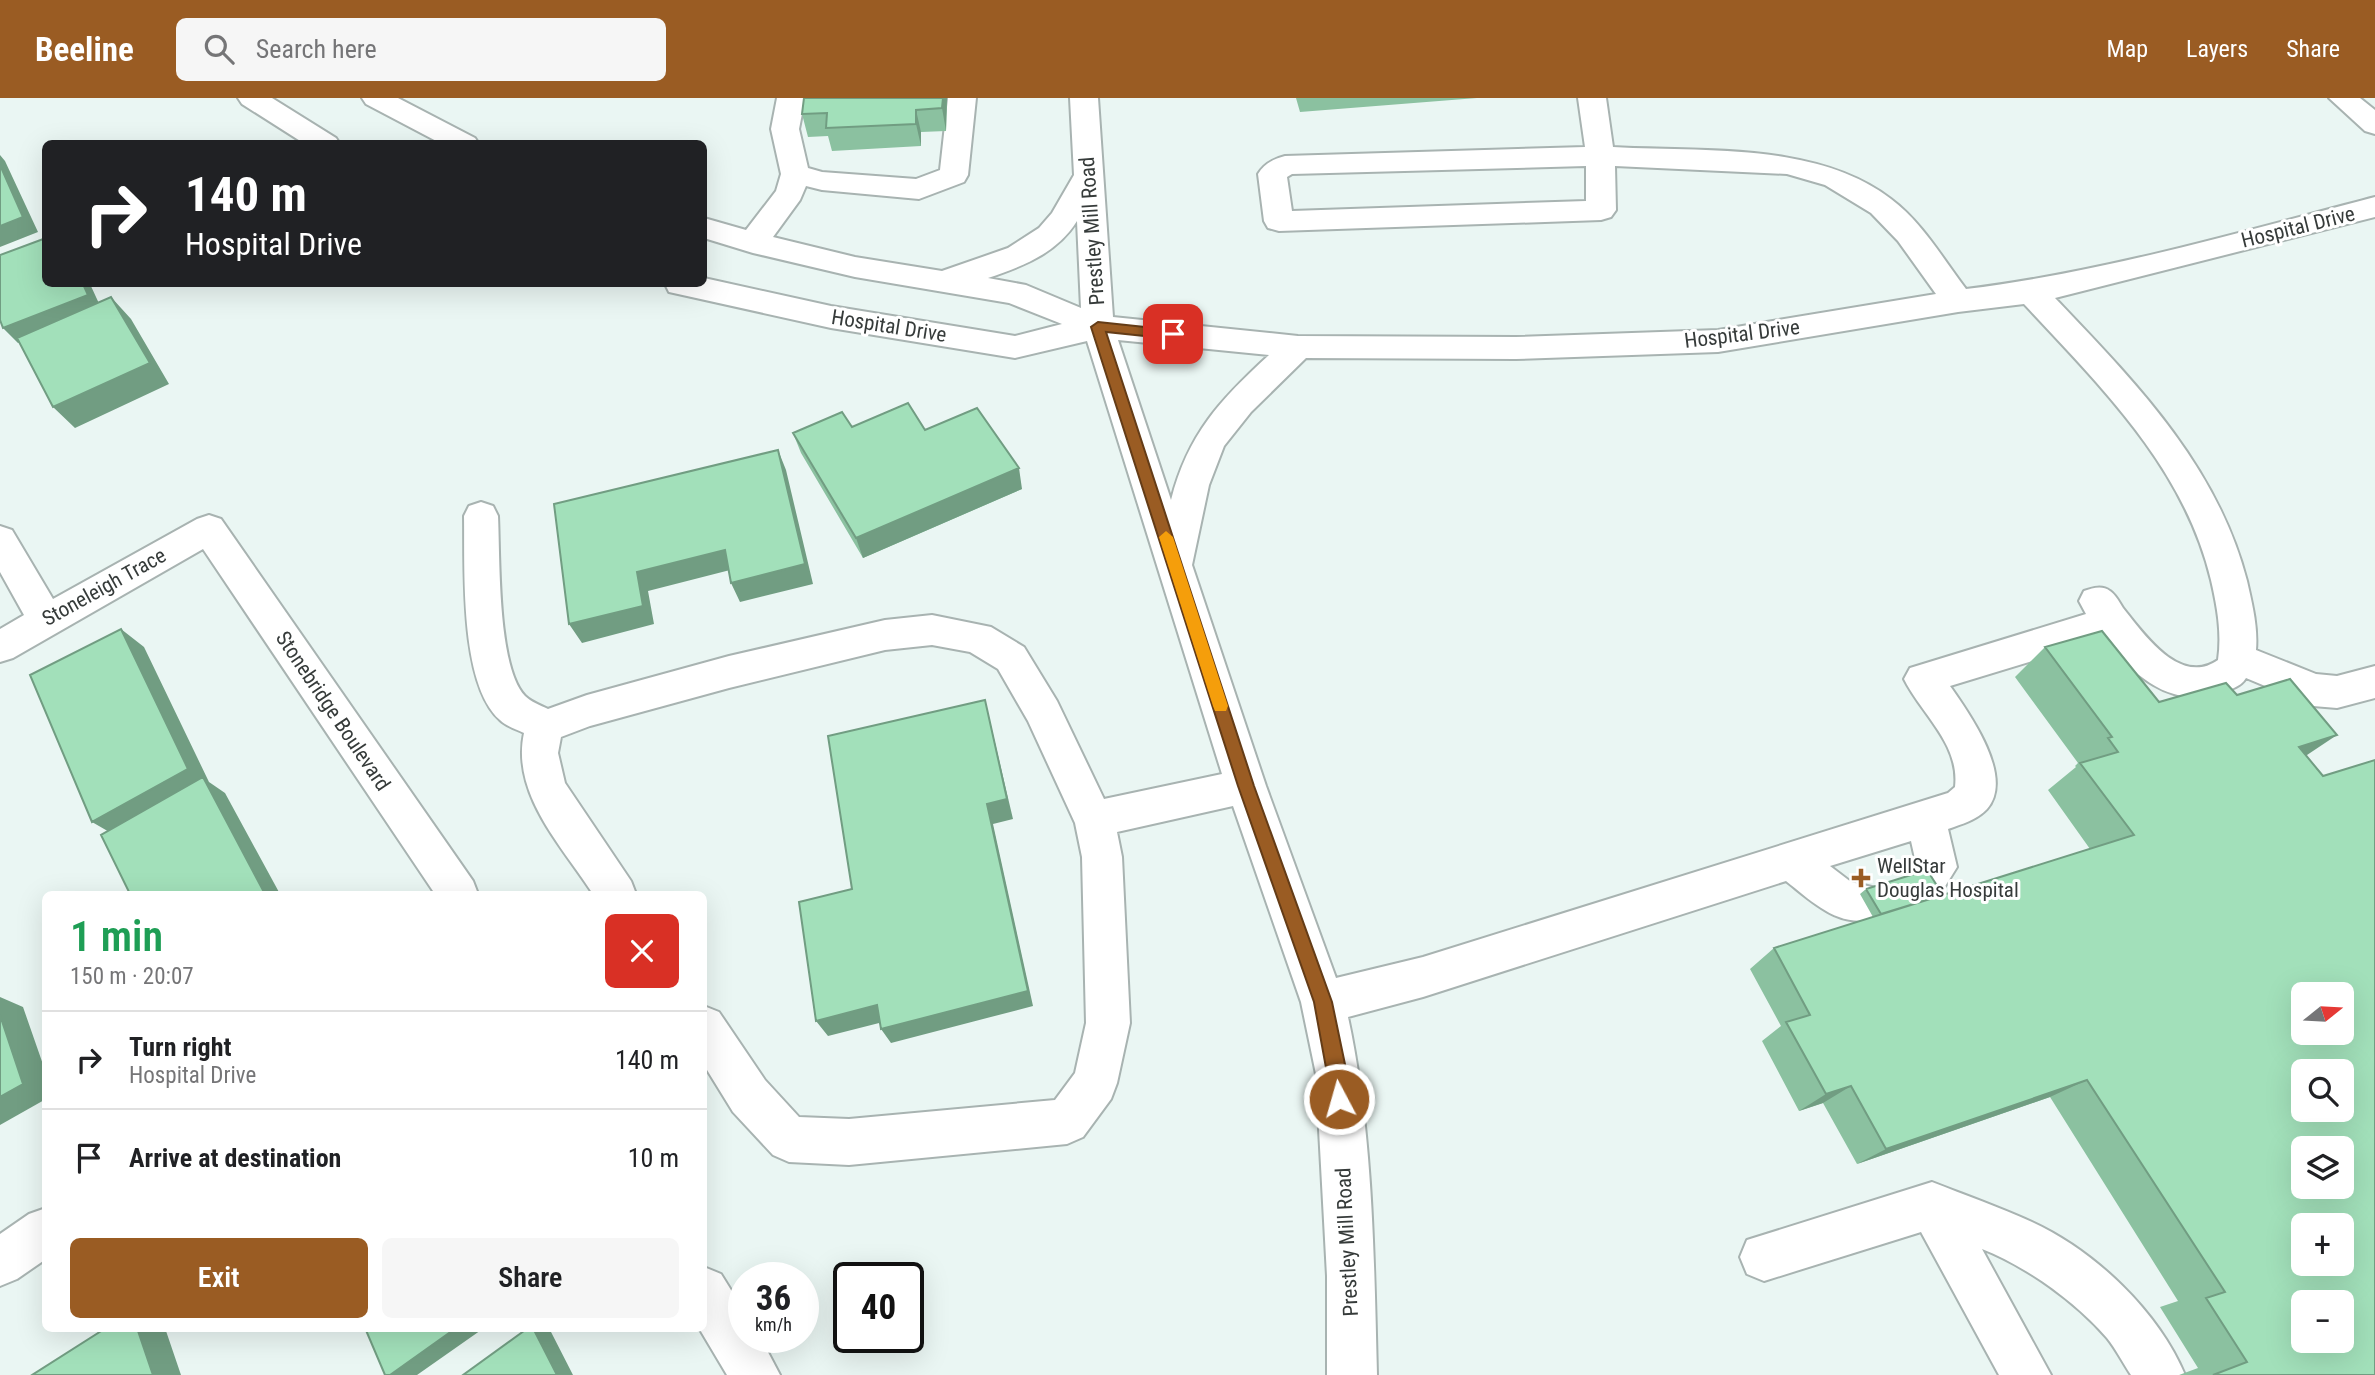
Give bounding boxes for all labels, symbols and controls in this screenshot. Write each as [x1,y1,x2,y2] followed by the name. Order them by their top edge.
[176,18,666,81] search box
[35,30,134,69] text: Beeline
[200,30,238,68] icon: search
[256,34,377,64] text: Search here
[2107,35,2148,63] text: Map
[2186,35,2248,63] text: Layers
[2286,35,2340,63] text: Share
[1075,156,1109,306] street label: Prestley Mill Road
[185,166,307,223] text: 140 m
[70,168,161,259] icon: right
[2239,201,2357,253] street label: Hospital Drive
[185,225,362,263] text: Hospital Drive
[1143,304,1203,364] pin
[830,305,948,347] street label: Hospital Drive
[1154,315,1192,353] icon: arrive
[1683,315,1801,353] street label: Hospital Drive
[38,543,170,631] street label: Stoneleigh Trace
[271,627,395,795] street label: Stonebridge Boulevard
[1877,854,2019,902] place label: WellStar Douglas Hospital
[1851,868,1871,888] marker: WellStar Douglas Hospital
[70,912,163,961] text: 1 min
[605,914,679,988] button: close
[70,963,194,990] text: 150 m · 20:07
[2291,982,2354,1045] north arrow
[2291,982,2354,1353] map controls
[129,1032,231,1062] text: Turn right
[70,1041,108,1079] icon: right
[615,1045,679,1075] text: 140 m
[2291,1059,2354,1122] button: search
[129,1062,256,1089] text: Hospital Drive
[1302,1062,1376,1136] position arrow
[2291,1136,2354,1199] button: layers
[70,1139,108,1177] icon: arrive
[129,1143,341,1173] text: Arrive at destination
[628,1143,679,1173] text: 10 m
[1331,1167,1363,1317] street label: Prestley Mill Road
[2291,1213,2354,1276] button: +
[70,1238,368,1318] button: Exit
[382,1238,679,1318] button: Share
[833,1262,924,1353] speed limit sign: 40
[756,1278,791,1319] text: 36
[2291,1290,2354,1353] button: −
[755,1314,792,1335] text: km/h

